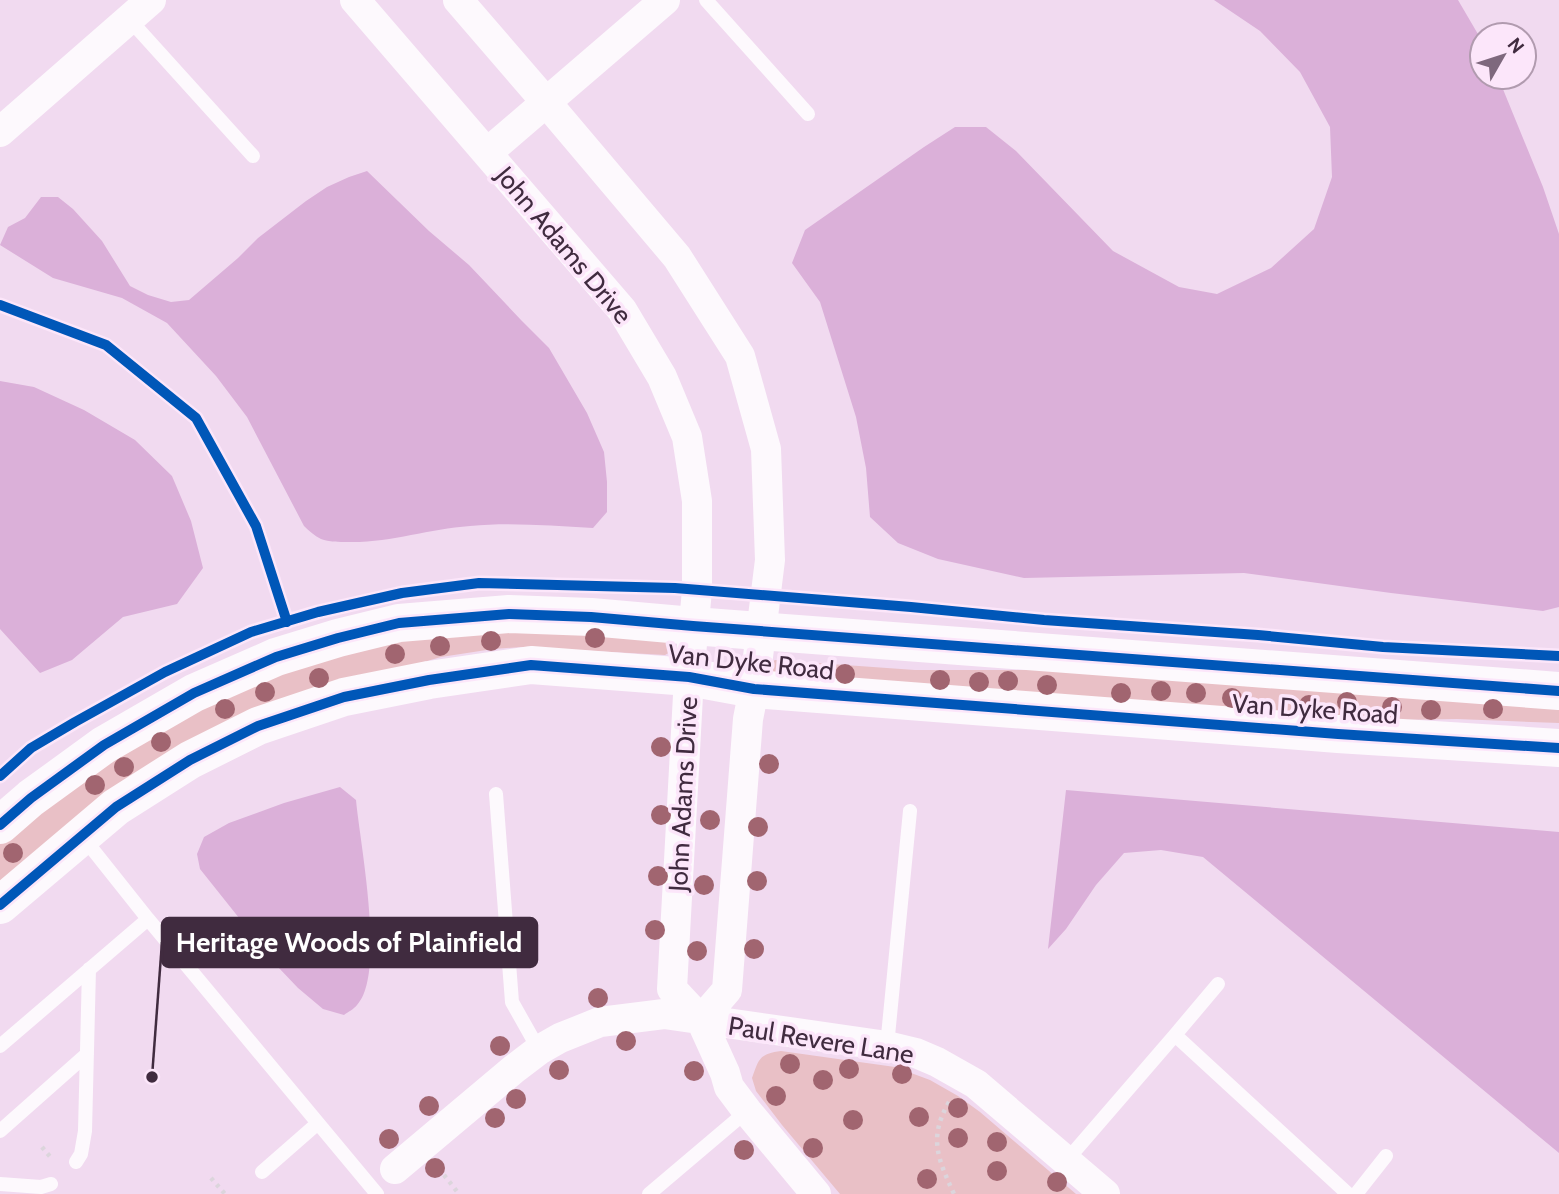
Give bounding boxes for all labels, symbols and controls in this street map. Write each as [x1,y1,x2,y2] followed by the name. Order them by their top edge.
[1468,21,1538,91] north arrow
[1503,33,1529,58] text: N
[488,159,639,330] street label: John Adams Drive
[667,637,835,687] street label: Van Dyke Road
[1231,687,1399,731] street label: Van Dyke Road
[662,696,704,893] street label: John Adams Drive
[162,918,537,967] callout: Heritage Woods of Plainfield
[176,925,522,959] text: Heritage Woods of Plainfield
[726,1010,916,1070] street label: Paul Revere Lane

